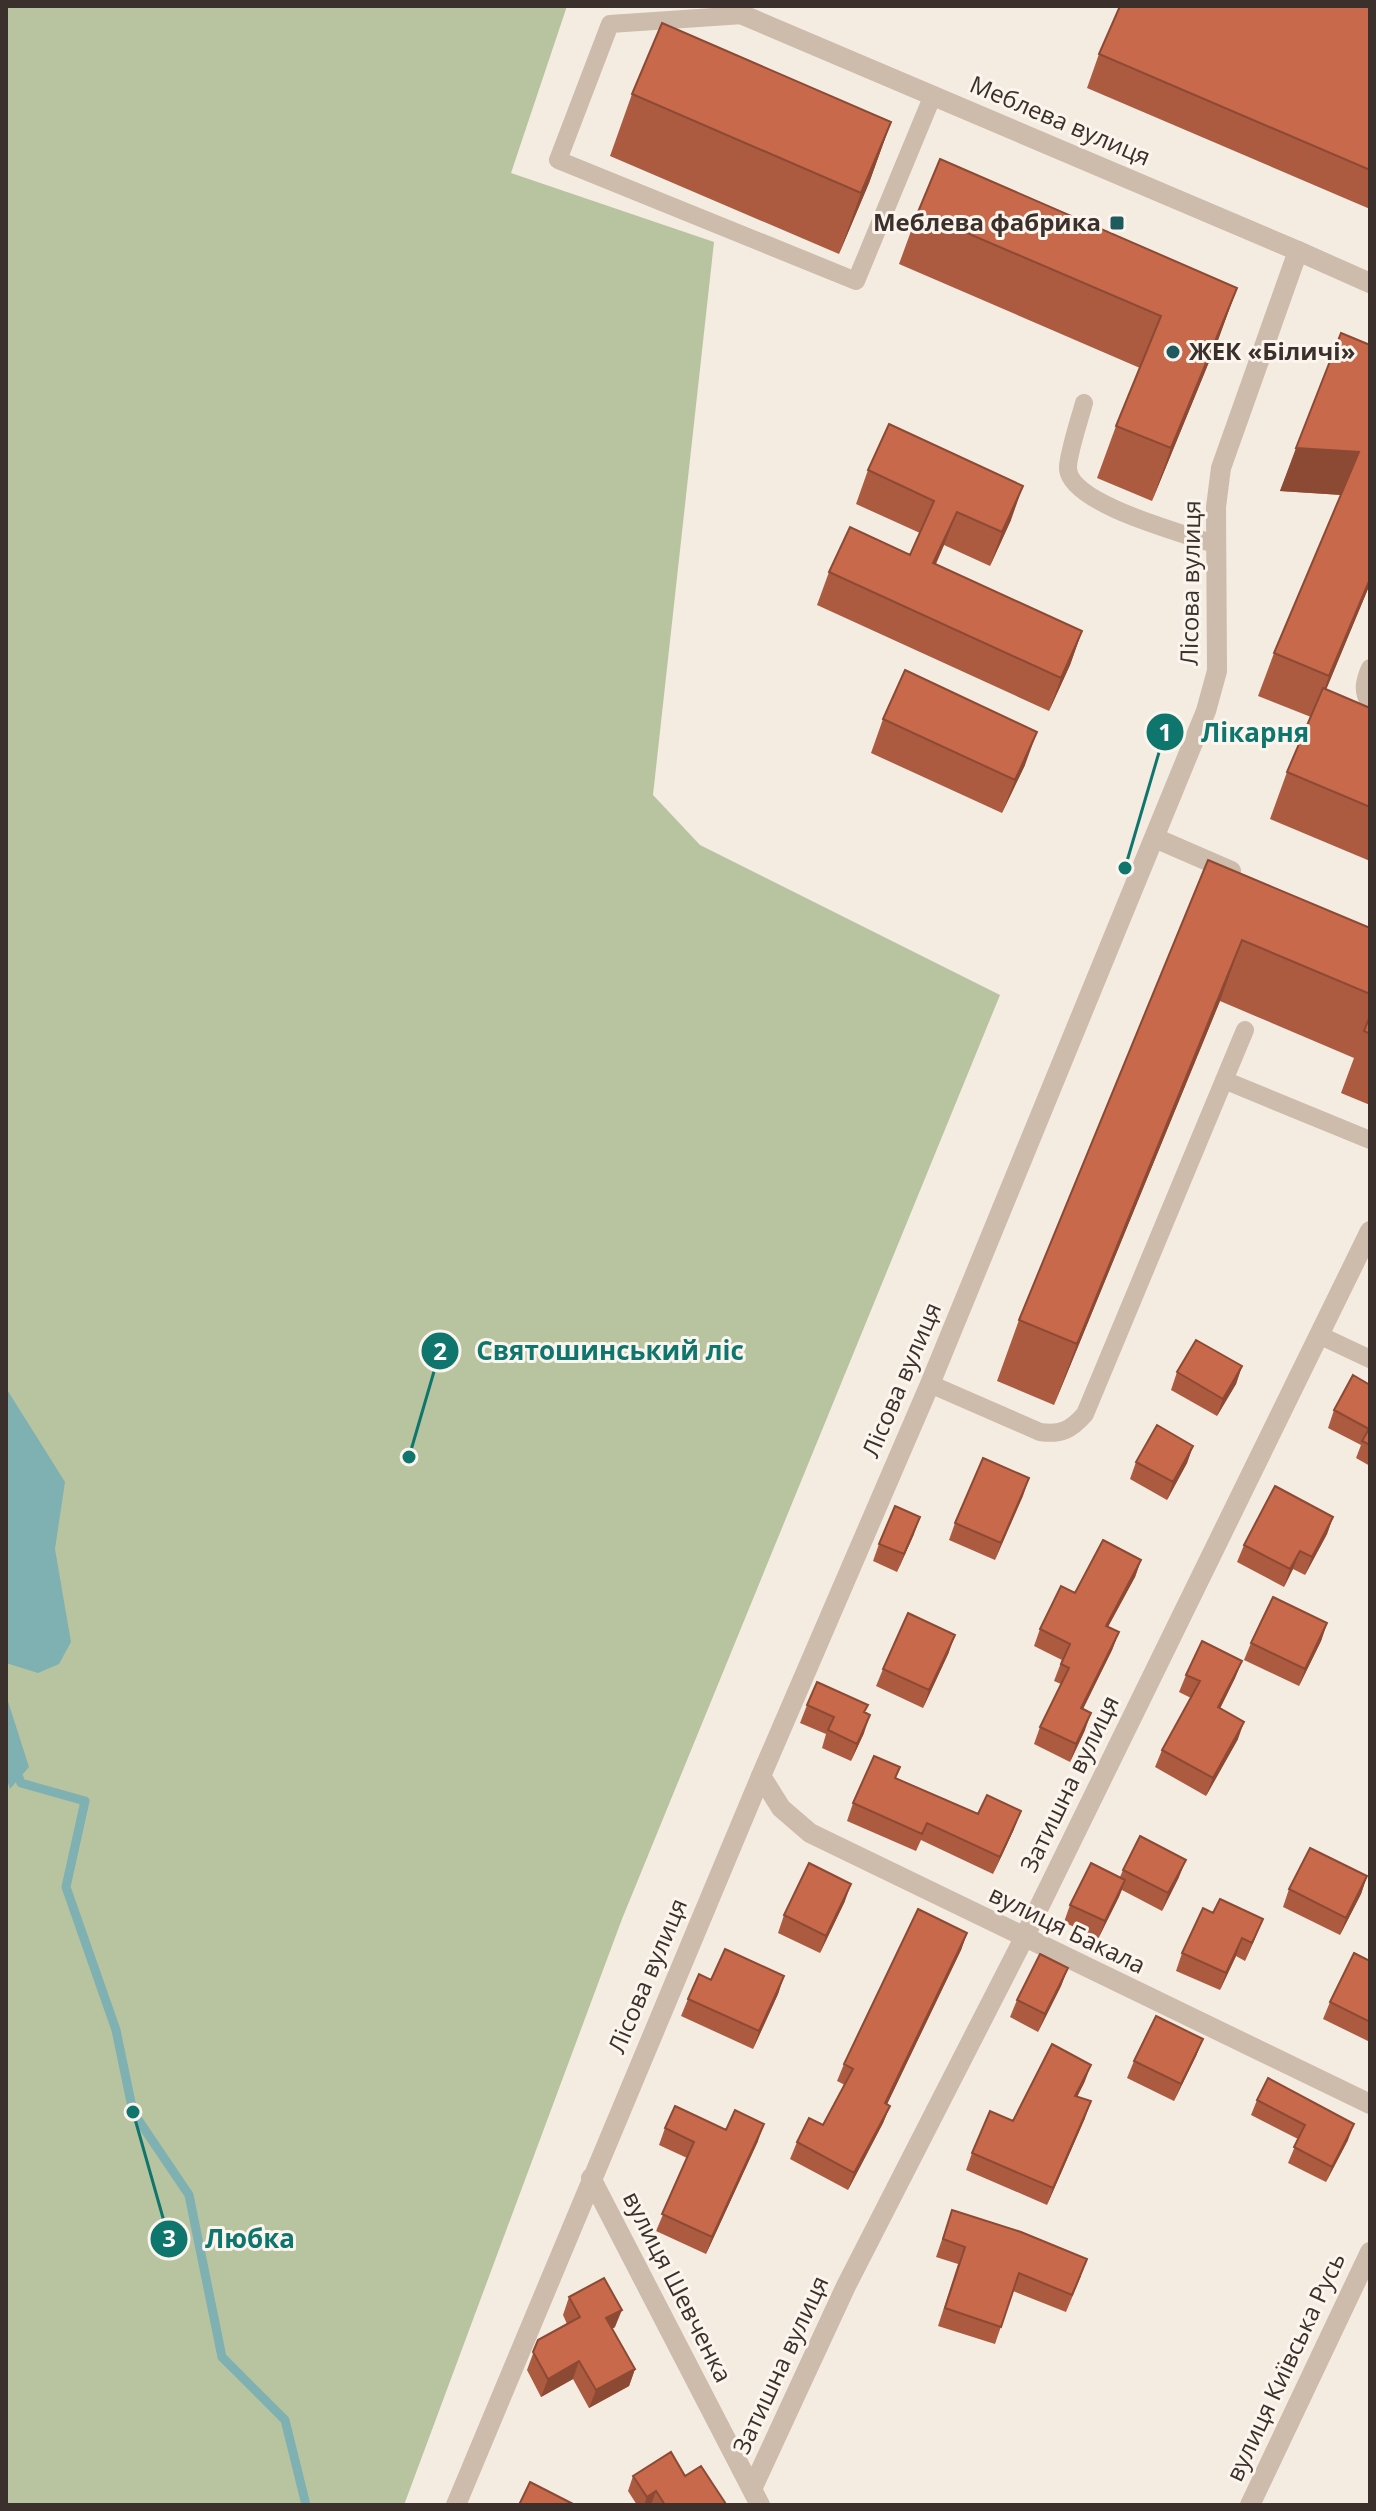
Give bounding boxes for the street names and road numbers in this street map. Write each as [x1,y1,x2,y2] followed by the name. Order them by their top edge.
[965,67,1156,173] street label: Меблева вулиця
[1172,500,1207,666] street label: Лісова вулиця
[853,1297,948,1462] street label: Лісова вулиця
[1011,1689,1126,1877] street label: Затишна вулиця
[984,1877,1151,1981] street label: вулиця Бакала
[599,1893,694,2058] street label: Лісова вулиця
[616,2185,741,2388] street label: вулиця Шевченка
[1217,2247,1352,2486] street label: вулиця Київська Русь
[724,2270,835,2459] street label: Затишна вулиця

